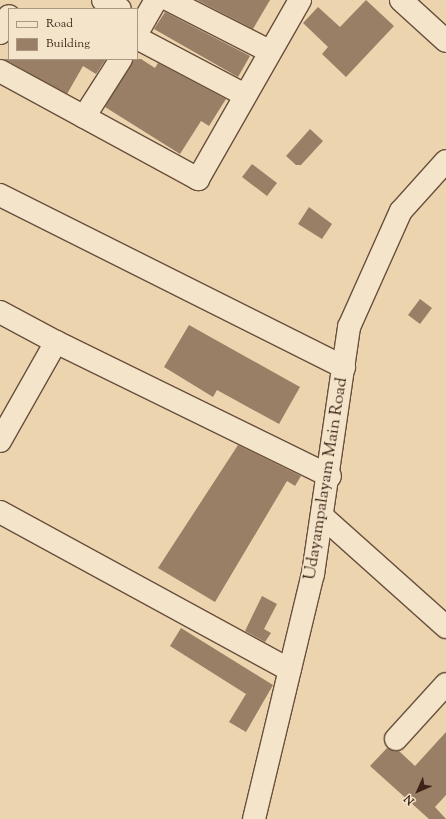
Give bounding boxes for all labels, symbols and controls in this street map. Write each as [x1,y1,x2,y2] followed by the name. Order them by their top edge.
[8,8,138,60] legend
[46,15,73,33] text: Road
[46,35,90,53] text: Building
[301,376,353,582] street label: Udayampalayam Main Road
[398,771,438,811] north arrow
[401,791,418,808] text: N

